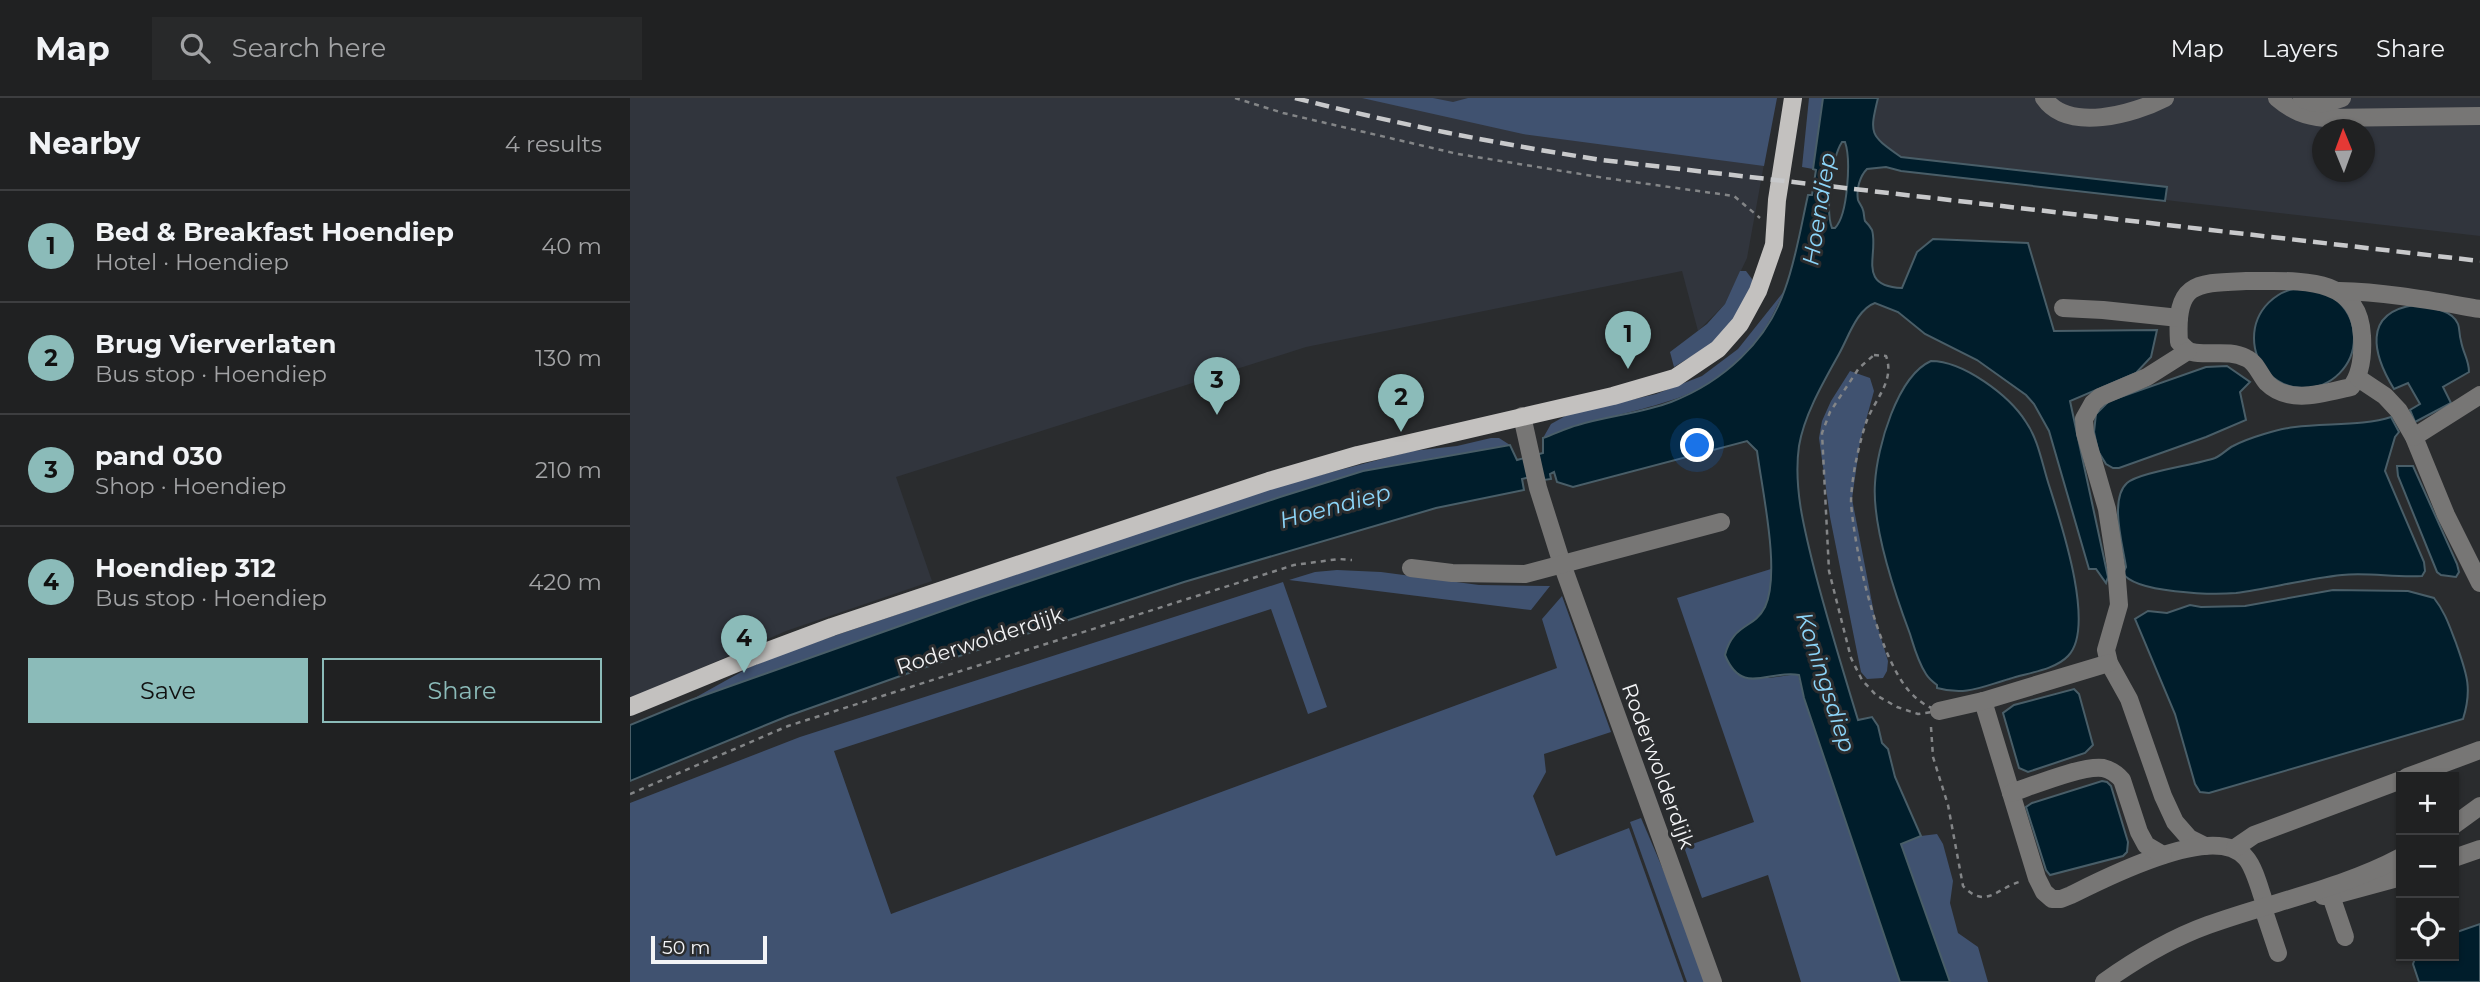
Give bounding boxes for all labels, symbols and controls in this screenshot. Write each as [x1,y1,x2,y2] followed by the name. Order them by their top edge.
[152,17,642,80] search box
[35,28,110,68] text: Map
[176,29,214,67] icon: search
[232,32,386,64] text: Search here
[2170,34,2224,63] text: Map
[2262,34,2338,63] text: Layers
[2376,34,2445,63] text: Share
[2312,119,2375,182] north arrow
[28,125,140,162] text: Nearby
[505,130,602,158] text: 4 results
[1796,151,1842,267] water label: Hoendiep
[95,216,454,248] text: Bed & Breakfast Hoendiep
[46,232,56,260] text: 1
[541,232,602,260] text: 40 m
[95,248,289,276] text: Hotel · Hoendiep
[1605,311,1651,369] pin: 1
[95,328,336,360] text: Brug Vierverlaten
[44,344,58,372] text: 2
[535,344,602,372] text: 130 m
[1194,357,1240,415] pin: 3
[95,360,327,388] text: Bus stop · Hoendiep
[1378,374,1424,432] pin: 2
[1680,428,1714,462] your location
[95,440,223,472] text: pand 030
[44,456,58,484] text: 3
[535,456,602,484] text: 210 m
[95,472,286,500] text: Shop · Hoendiep
[1276,478,1394,534] water label: Hoendiep
[95,552,276,584] text: Hoendiep 312
[43,568,59,596] text: 4
[528,568,602,596] text: 420 m
[95,584,327,612] text: Bus stop · Hoendiep
[893,602,1067,679] street label: Roderwolderdijk
[1790,608,1862,756] water label: Koningsdiep
[721,615,767,673] pin: 4
[28,658,308,723] button: Save
[322,658,602,723] button: Share
[1617,680,1700,852] street label: Roderwolderdijk
[2396,772,2459,961] map controls
[2396,772,2459,835] button: +
[2396,835,2459,898] button: −
[2396,898,2459,961] button: locate
[651,933,766,965] scale bar
[662,936,710,959] text: 50 m

